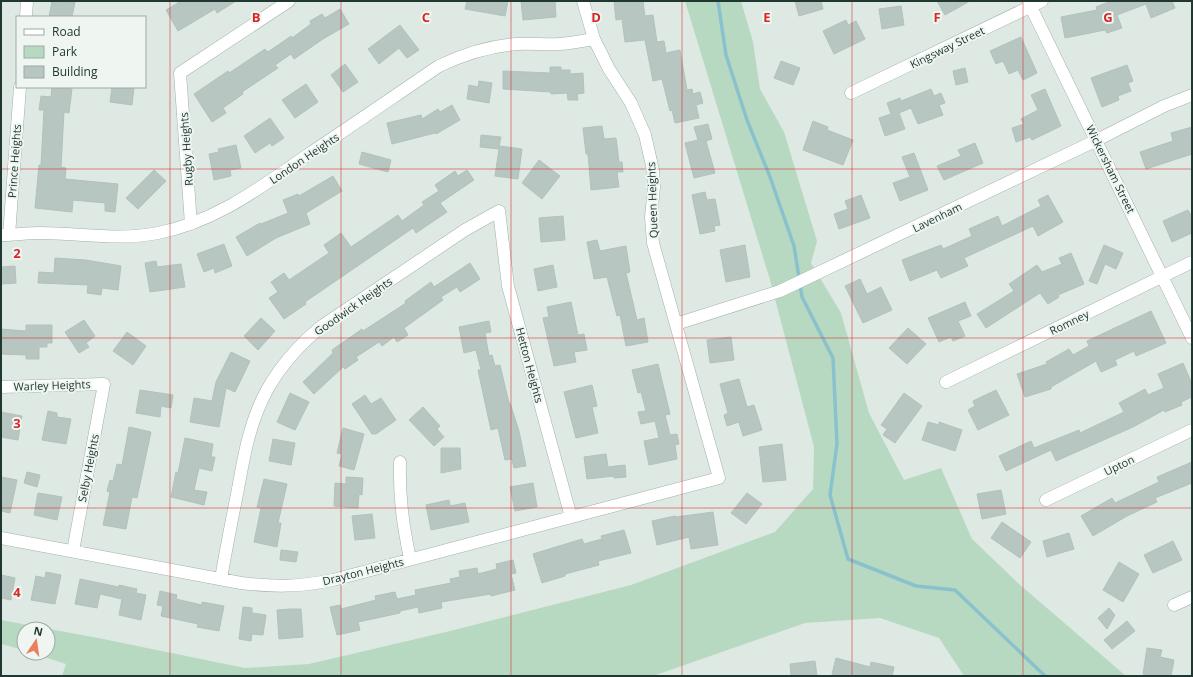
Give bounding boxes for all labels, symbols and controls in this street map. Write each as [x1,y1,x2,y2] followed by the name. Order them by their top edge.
[252,8,261,26] text: B
[422,8,430,26] text: C
[591,8,601,26] text: D
[763,8,771,26] text: E
[933,8,941,26] text: F
[1103,8,1113,26] text: G
[16,16,146,88] legend
[907,22,987,72] street label: Kingsway Street
[52,23,81,40] text: Road
[52,43,78,60] text: Park
[52,63,98,80] text: Building
[176,112,196,186] street label: Rugby Heights
[1083,122,1139,216] street label: Wickersham Street
[4,124,24,198] street label: Prince Heights
[266,129,342,187] street label: London Heights
[643,162,661,238] street label: Queen Heights
[910,199,964,235] street label: Lavenham
[13,244,21,262] text: 2
[311,273,395,339] street label: Goodwick Heights
[1047,306,1092,338] street label: Romney
[513,326,547,404] street label: Hetton Heights
[13,376,91,394] street label: Warley Heights
[13,414,21,432] text: 3
[74,433,102,503] street label: Selby Heights
[1101,451,1137,479] street label: Upton
[321,554,405,588] street label: Drayton Heights
[13,583,21,601] text: 4
[16,621,56,661] north arrow
[32,622,44,639] text: N

